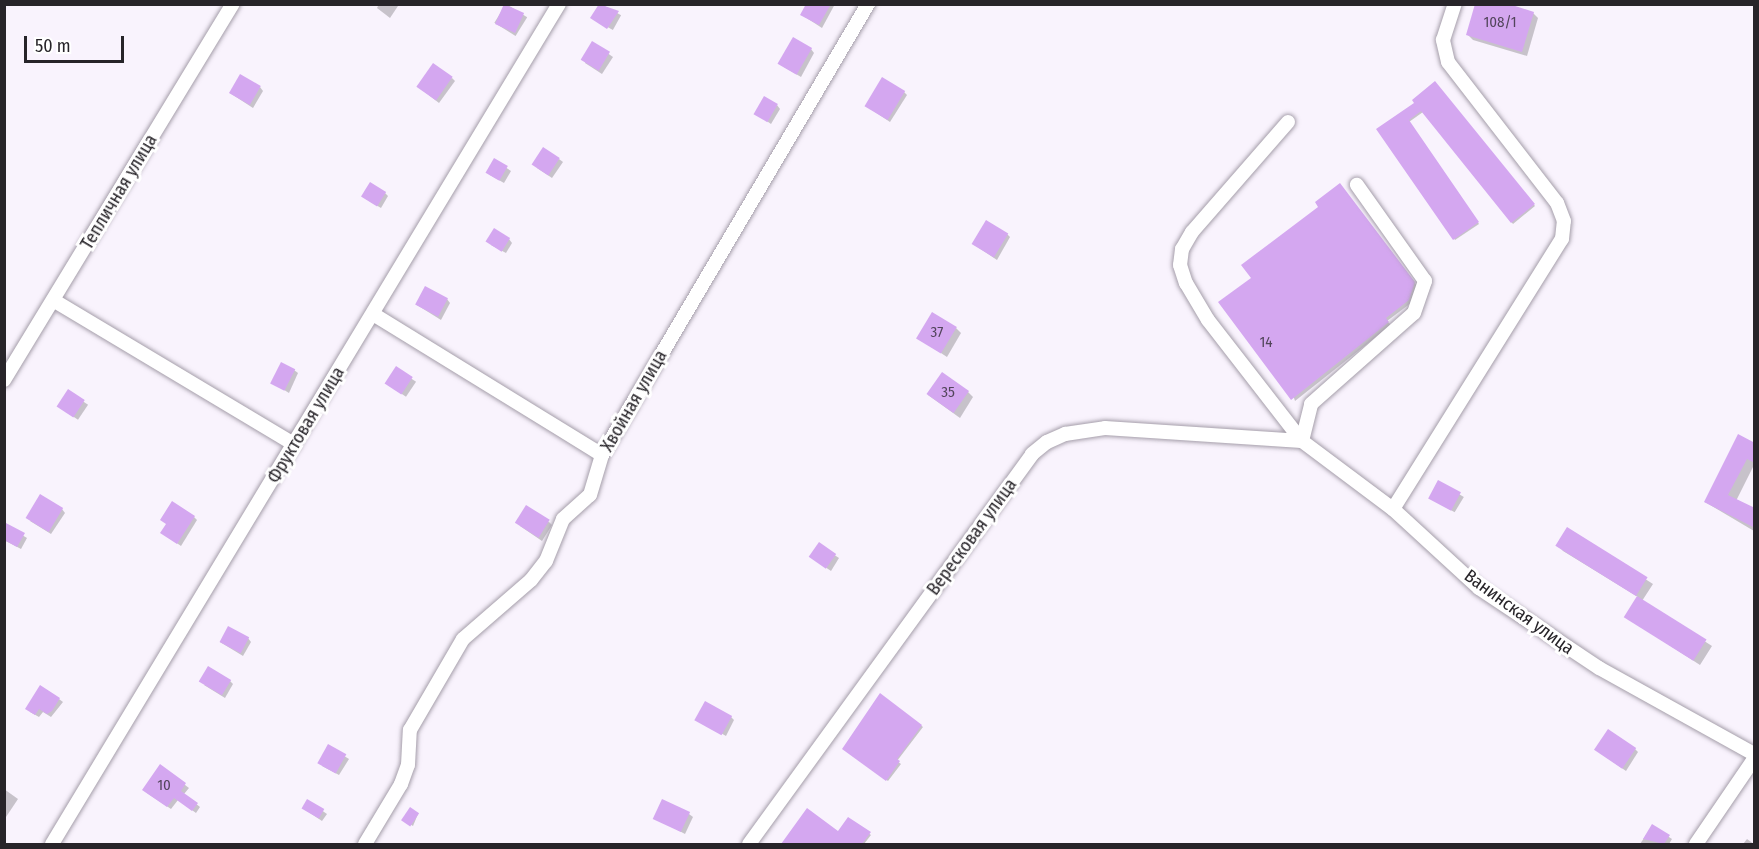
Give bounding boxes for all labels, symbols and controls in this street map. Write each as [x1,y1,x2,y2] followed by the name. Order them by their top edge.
[1483,14,1517,32] house number: 108/1
[27,24,128,62] scale bar
[35,35,71,57] text: 50 m
[76,131,162,253] street label: Тепличная улица
[931,324,943,342] house number: 37
[1259,334,1273,352] house number: 14
[596,346,672,456] street label: Хвойная улица
[263,363,349,487] street label: Фруктовая улица
[941,384,955,402] house number: 35
[923,475,1021,599] street label: Вересковая улица
[1460,565,1578,659] street label: Ванинская улица
[157,777,171,795] house number: 10

